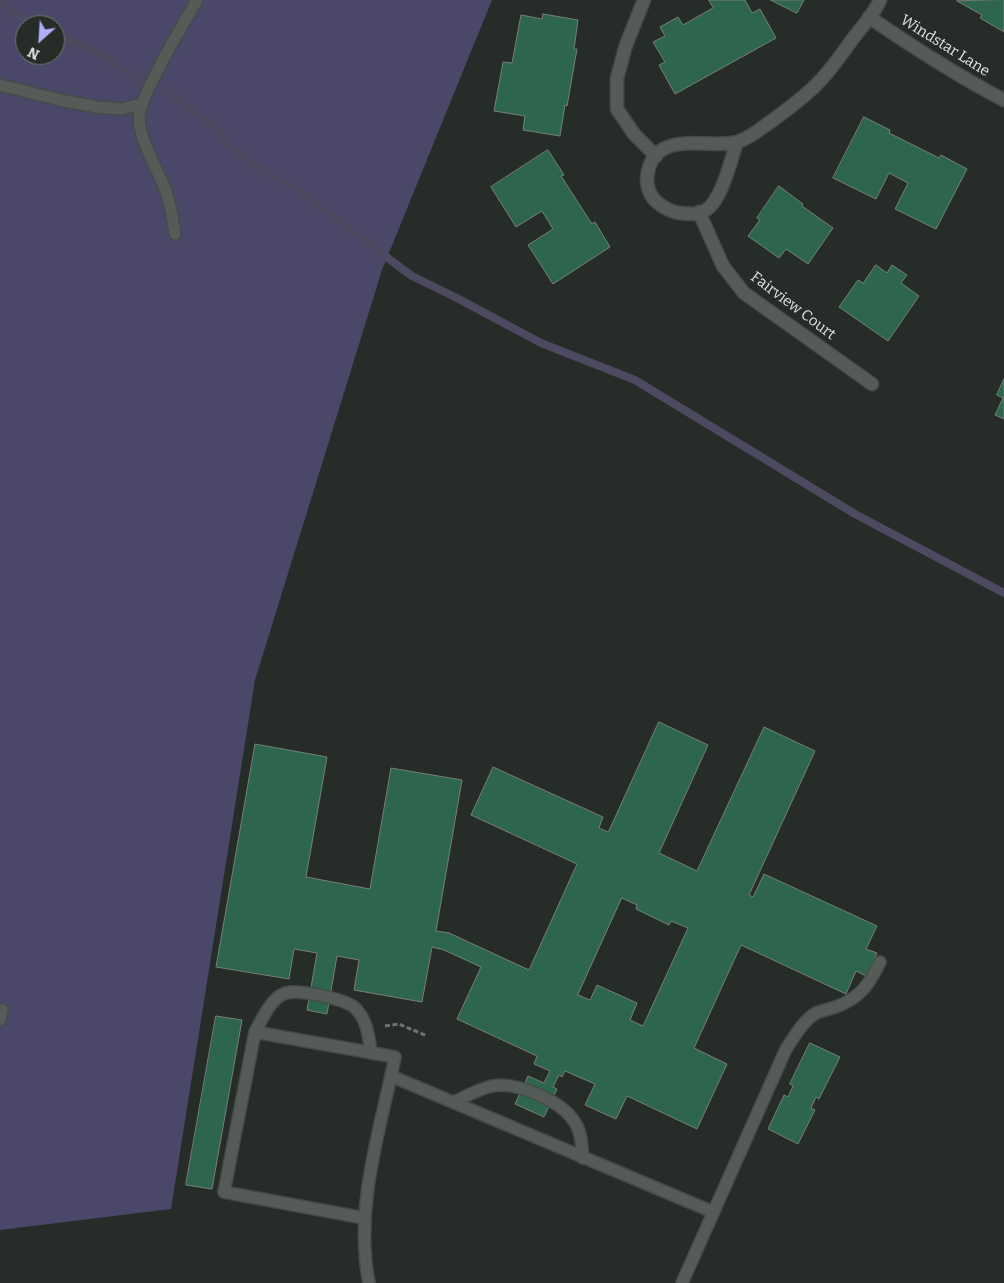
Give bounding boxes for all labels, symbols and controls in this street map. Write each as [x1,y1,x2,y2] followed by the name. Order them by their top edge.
[897,11,993,81] street label: Windstar Lane
[15,15,65,65] north arrow
[25,43,42,63] text: N
[747,268,839,344] street label: Fairview Court

